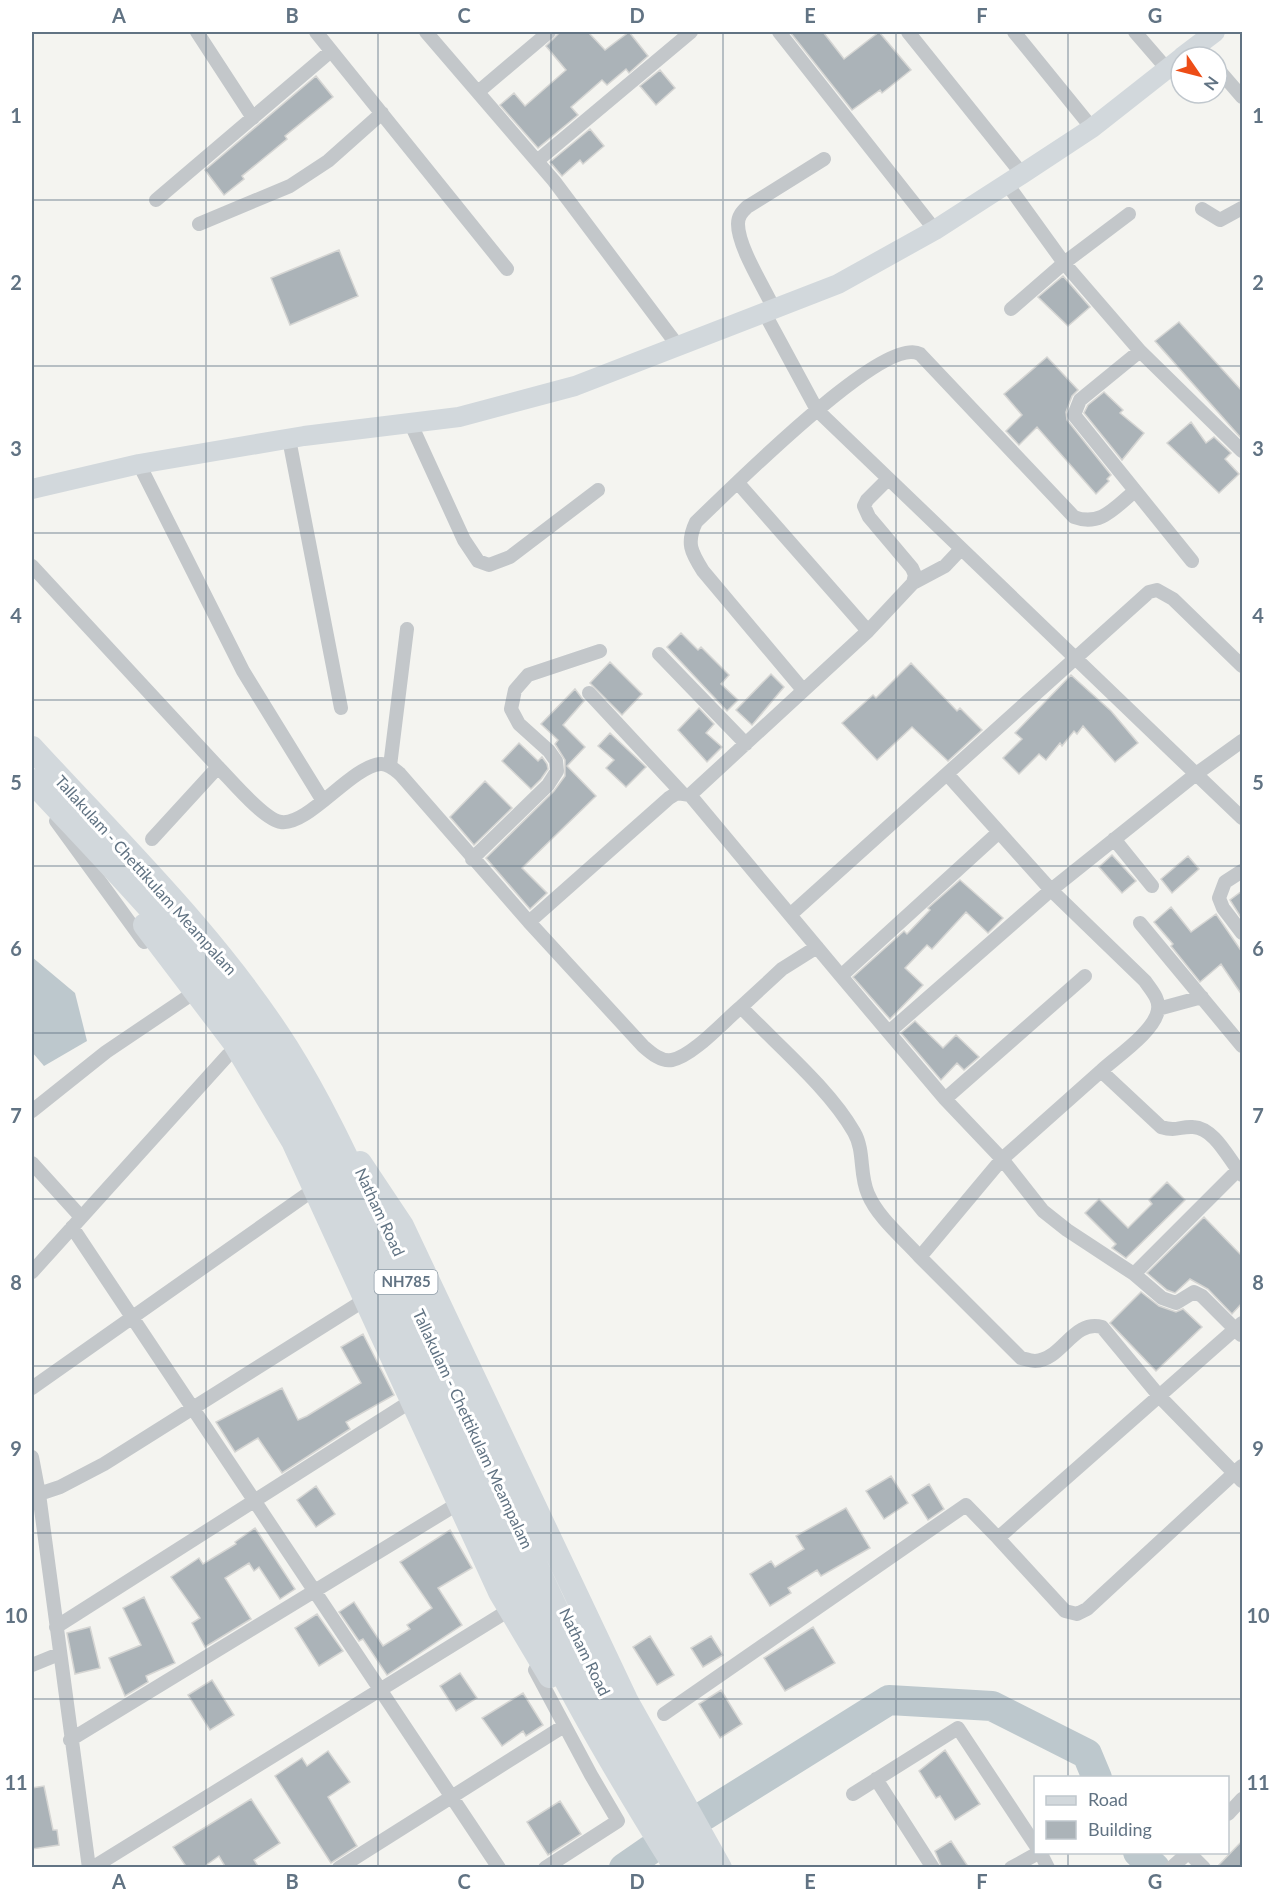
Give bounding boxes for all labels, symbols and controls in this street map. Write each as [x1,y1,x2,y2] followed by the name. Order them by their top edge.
[111,3,126,27] text: A
[285,3,299,27] text: B
[457,3,471,27] text: C
[629,3,645,27] text: D
[804,3,816,27] text: E
[976,3,988,27] text: F
[1148,3,1162,27] text: G
[1169,45,1229,105] north arrow
[1200,73,1223,94] text: N
[10,103,22,127] text: 1
[1252,103,1264,127] text: 1
[10,270,22,294] text: 2
[1252,270,1264,294] text: 2
[10,436,22,460] text: 3
[1252,436,1264,460] text: 3
[10,603,22,627] text: 4
[1252,603,1264,627] text: 4
[10,770,22,794] text: 5
[1252,770,1264,794] text: 5
[52,771,241,978] street label: Tallakulam - Chettikulam Meampalam
[10,936,22,960] text: 6
[1252,936,1264,960] text: 6
[10,1103,22,1127] text: 7
[1252,1103,1264,1127] text: 7
[352,1165,409,1259] street label: Natham Road
[10,1270,22,1294] text: 8
[374,1270,438,1294] road number: NH785
[1252,1270,1264,1294] text: 8
[409,1306,537,1552] street label: Tallakulam - Chettikulam Meampalam
[10,1436,22,1460] text: 9
[1252,1436,1264,1460] text: 9
[4,1603,28,1627] text: 10
[1246,1603,1270,1627] text: 10
[556,1605,615,1699] street label: Natham Road
[4,1770,28,1794] text: 11
[1246,1770,1270,1794] text: 11
[1034,1776,1229,1854] legend
[1088,1788,1128,1810] text: Road
[1088,1818,1152,1840] text: Building
[111,1869,126,1893] text: A
[285,1869,299,1893] text: B
[457,1869,471,1893] text: C
[629,1869,645,1893] text: D
[804,1869,816,1893] text: E
[976,1869,988,1893] text: F
[1148,1869,1162,1893] text: G

